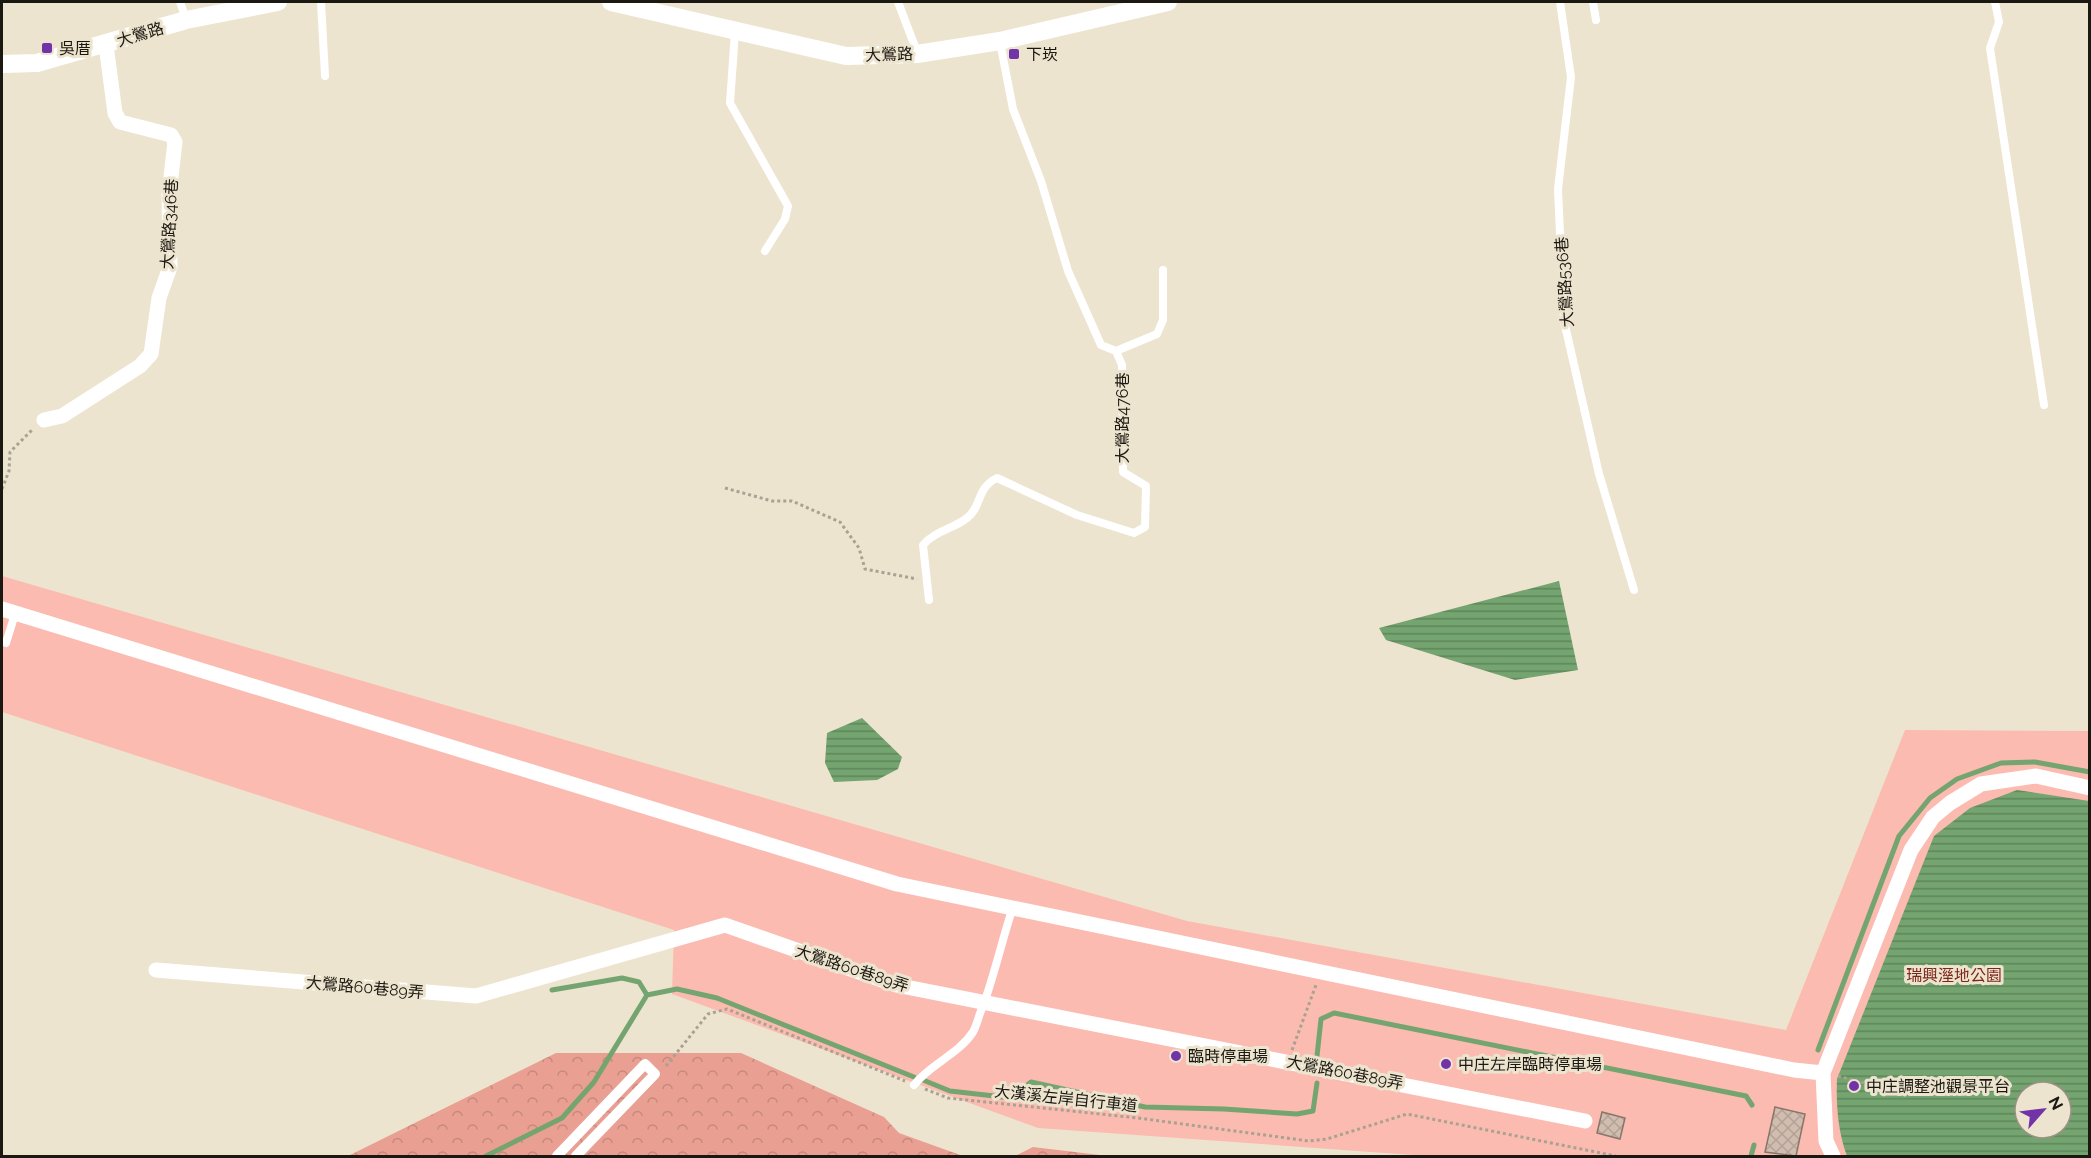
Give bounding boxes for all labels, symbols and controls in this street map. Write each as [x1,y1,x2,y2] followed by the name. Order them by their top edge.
[114,18,166,51] street label: 大鶯路
[59,39,91,58] place label: 吳厝
[40,41,54,55] marker: 吳厝
[865,44,913,65] street label: 大鶯路
[1026,45,1058,64] place label: 下崁
[1007,47,1021,61] marker: 下崁
[158,178,181,270] street label: 大鶯路346巷
[1552,236,1577,328] street label: 大鶯路536巷
[1113,373,1132,463] street label: 大鶯路476巷
[793,941,911,996] street label: 大鶯路60巷89弄
[1906,966,2002,985] park label: 瑞興溼地公園
[305,973,425,1002] street label: 大鶯路60巷89弄
[1188,1047,1268,1066] place label: 臨時停車場
[1169,1049,1183,1063] marker: 臨時停車場
[1285,1052,1405,1093] street label: 大鶯路60巷89弄
[1458,1055,1602,1074] place label: 中庄左岸臨時停車場
[1439,1057,1453,1071] marker: 中庄左岸臨時停車場
[1866,1077,2010,1096] place label: 中庄調整池觀景平台
[1847,1079,1861,1093] marker: 中庄調整池觀景平台
[2013,1080,2073,1140] north arrow
[993,1082,1139,1115] street label: 大漢溪左岸自行車道
[2045,1093,2067,1113] text: N

